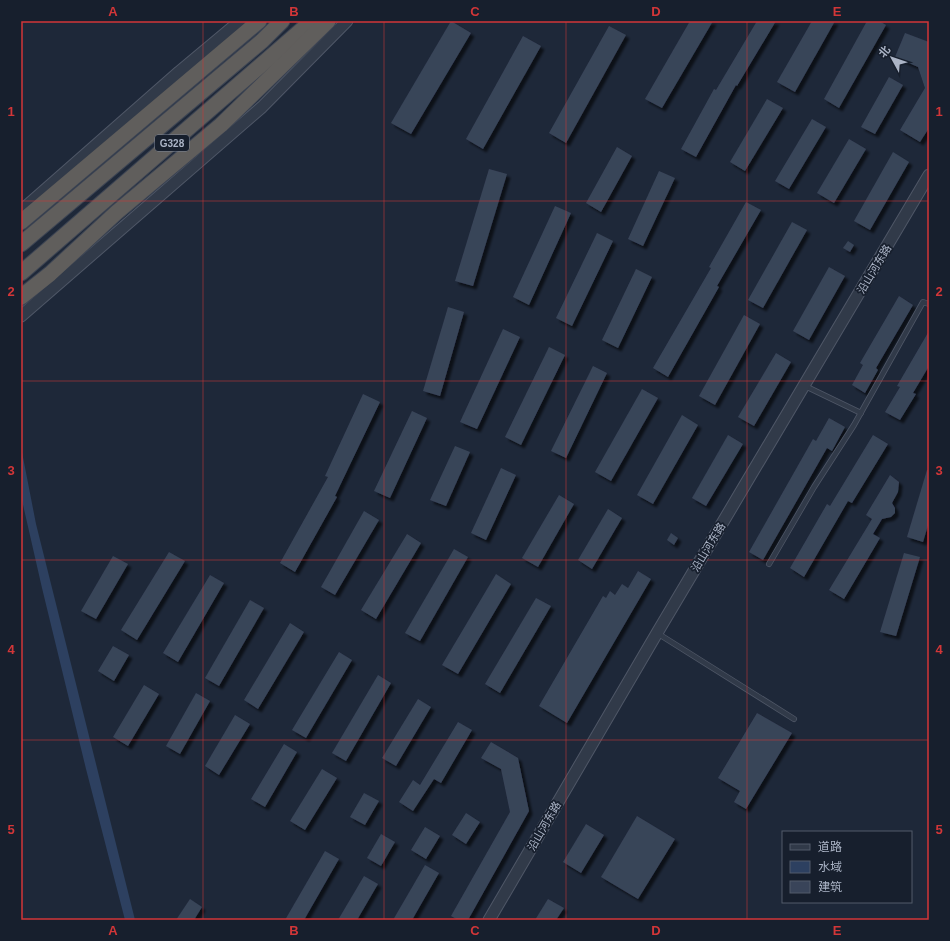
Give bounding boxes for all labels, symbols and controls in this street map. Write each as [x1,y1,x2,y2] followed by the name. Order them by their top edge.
[108,4,118,19] text: A
[289,4,299,19] text: B
[470,4,480,19] text: C
[651,4,661,19] text: D
[833,4,842,19] text: E
[872,38,912,78] north arrow
[876,44,892,60] text: 北
[7,104,15,119] text: 1
[935,104,943,119] text: 1
[155,135,189,151] road number: G328
[855,242,893,296] street label: 沿山河东路
[7,284,15,299] text: 2
[935,284,943,299] text: 2
[7,463,15,478] text: 3
[935,463,943,478] text: 3
[689,520,727,574] street label: 沿山河东路
[7,642,15,657] text: 4
[935,642,943,657] text: 4
[525,799,563,853] street label: 沿山河东路
[7,822,15,837] text: 5
[935,822,943,837] text: 5
[782,831,912,903] legend
[818,840,842,854] text: 道路
[818,860,842,874] text: 水域
[818,880,842,894] text: 建筑
[108,923,118,938] text: A
[289,923,299,938] text: B
[470,923,480,938] text: C
[651,923,661,938] text: D
[833,923,842,938] text: E

